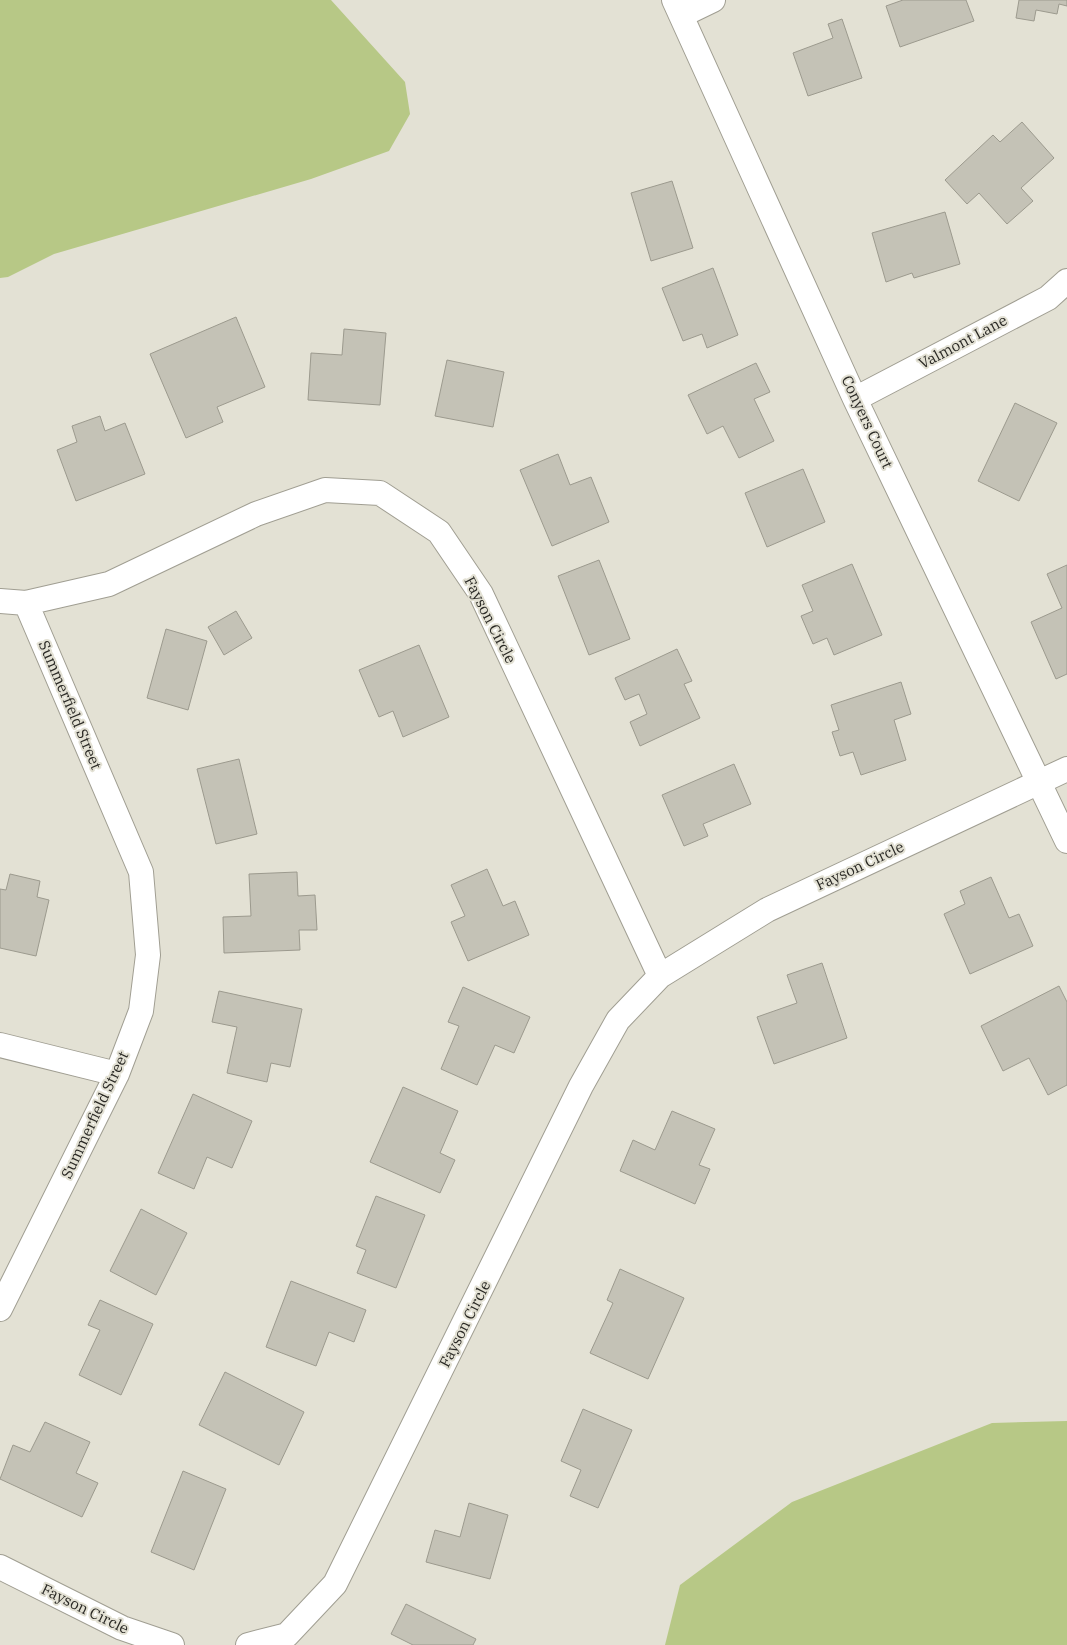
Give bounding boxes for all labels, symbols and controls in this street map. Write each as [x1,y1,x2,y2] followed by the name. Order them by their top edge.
[915,310,1010,373] street label: Valmont Lane
[838,372,897,471] street label: Conyers Court
[460,573,520,666] street label: Fayson Circle
[35,637,106,772] street label: Summerfield Street
[813,837,907,894] street label: Fayson Circle
[57,1048,132,1182] street label: Summerfield Street
[435,1277,495,1370] street label: Fayson Circle
[38,1579,132,1638] street label: Fayson Circle

